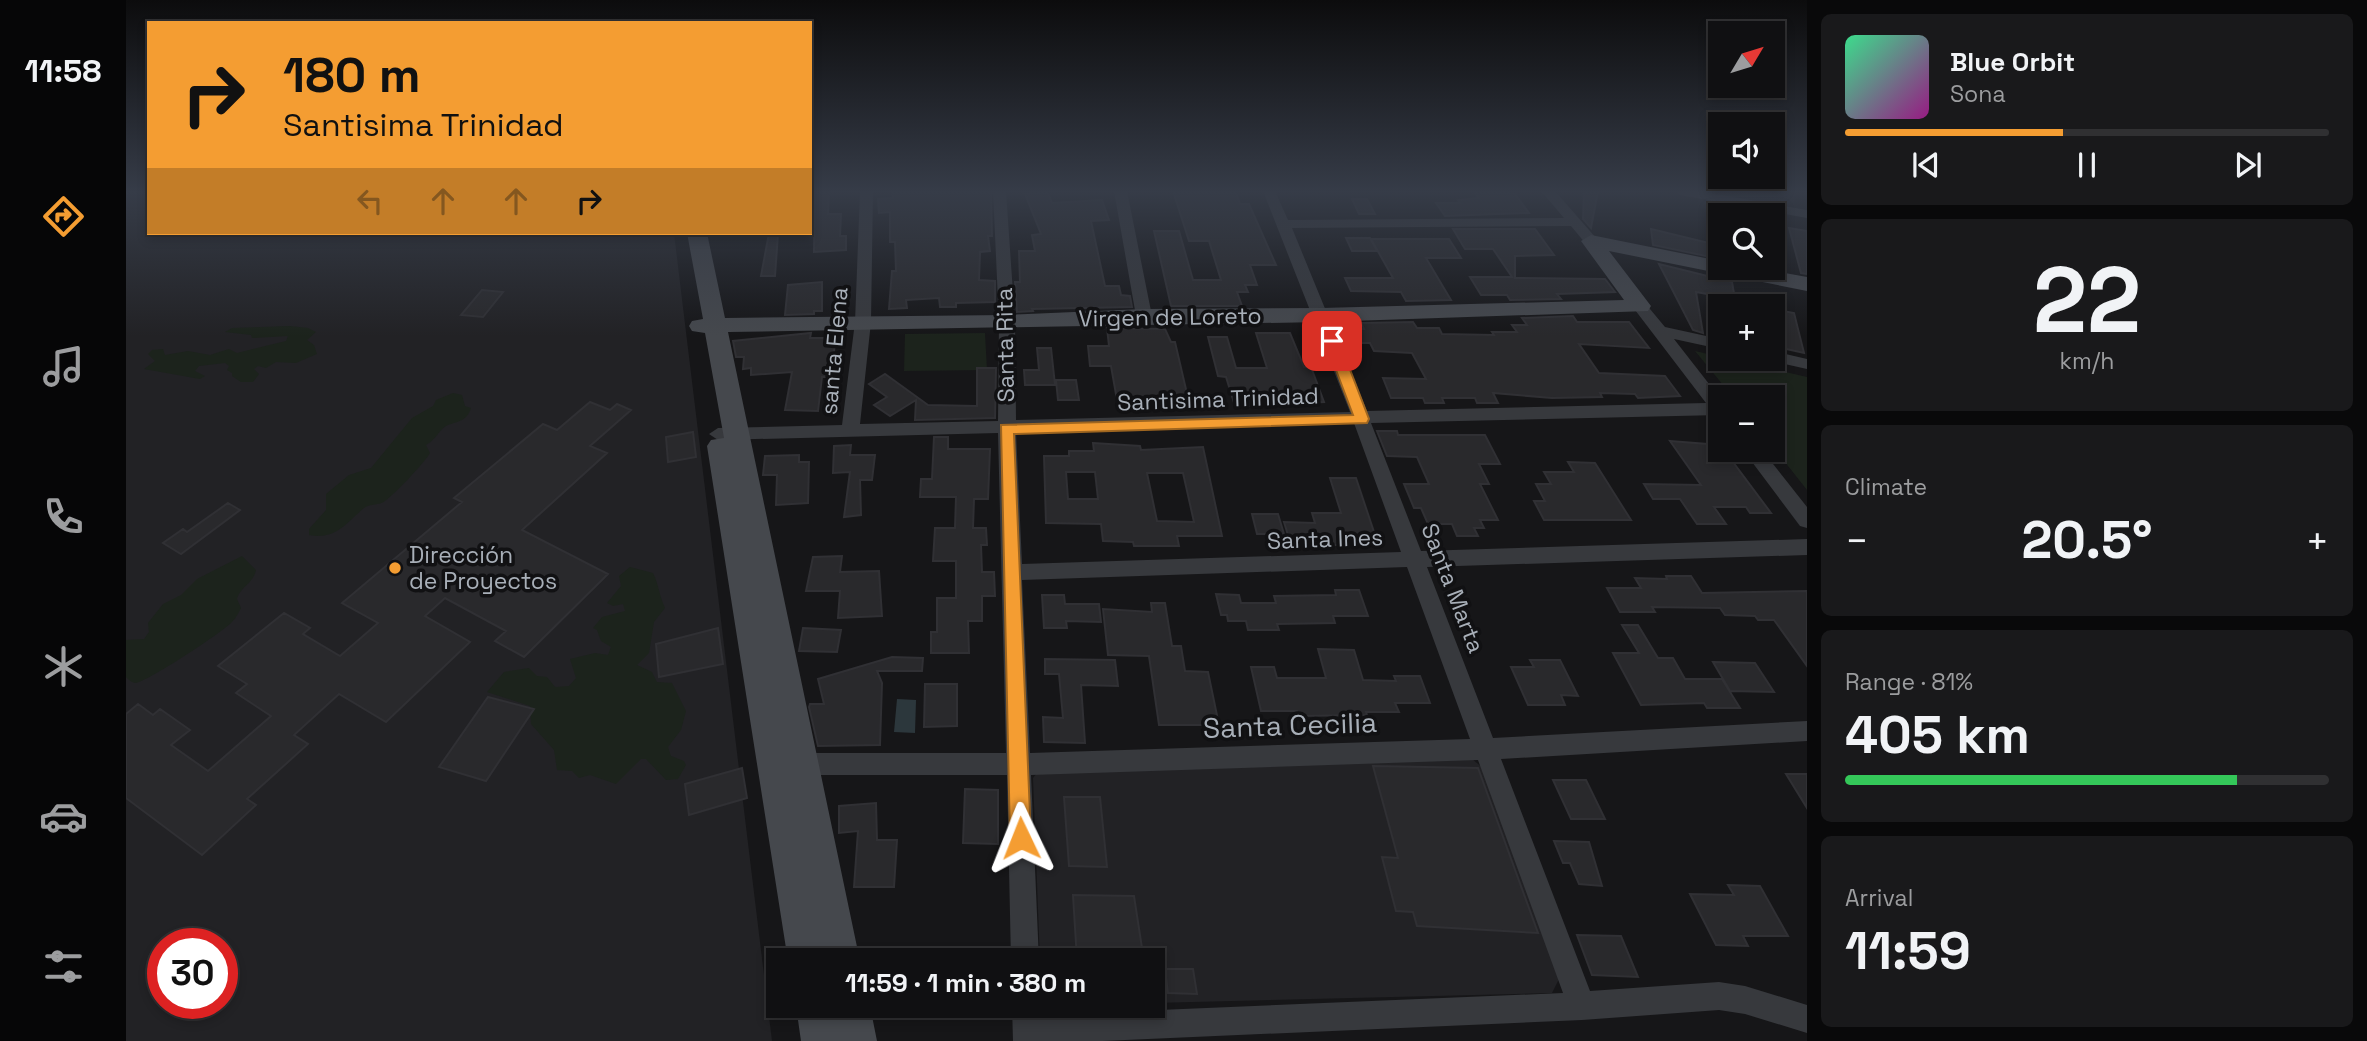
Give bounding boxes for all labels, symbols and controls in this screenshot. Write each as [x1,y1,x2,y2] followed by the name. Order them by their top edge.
[1708,21,1785,98] north arrow
[1708,21,1785,462] map controls
[283,44,421,106] text: 180 m
[1950,45,2075,79] text: Blue Orbit
[168,49,259,140] icon: right
[25,51,101,91] text: 11:58
[1950,79,2006,109] text: Sona
[283,105,564,145] text: Santisima Trinidad
[1708,112,1785,189] button: sound
[1907,146,1945,184] icon: previous
[2068,146,2106,184] icon: pause
[2229,146,2267,184] icon: next
[351,182,389,220] icon: left
[424,182,462,220] icon: ahead
[497,182,535,220] icon: ahead
[570,182,608,220] icon: right
[39,192,88,241] icon: directions
[1708,203,1785,280] button: search
[2033,242,2141,359] text: 22
[813,286,855,416] street label: santa Elena
[989,287,1021,403] street label: Santa Rita
[1708,294,1785,371] button: +
[1078,300,1262,334] street label: Virgen de Loreto
[1302,311,1362,371] pin
[1313,322,1351,360] icon: arrive
[39,342,88,391] icon: music
[2060,346,2114,376] text: km/h
[1117,380,1319,418] street label: Santisima Trinidad
[1708,385,1785,462] button: −
[1845,472,1927,502] text: Climate
[39,492,88,541] icon: phone
[2021,507,2153,573] text: 20.5°
[1845,517,1869,565] text: −
[2305,517,2329,565] text: +
[1415,519,1491,657] street label: Santa Marta
[1266,522,1384,556] street label: Santa Ines
[409,540,557,596] place label: Dirección de Proyectos
[387,560,403,576] marker: Dirección de Proyectos
[39,642,88,691] icon: climate
[1845,667,1973,697] text: Range · 81%
[1845,702,2030,768] text: 405 km
[1202,704,1378,746] street label: Santa Cecilia
[39,792,88,841] icon: car
[984,801,1058,875] position arrow
[1845,883,1913,913] text: Arrival
[1845,918,1971,984] text: 11:59
[147,928,238,1019] speed limit sign: 30
[39,942,88,991] icon: filters
[845,966,1086,1000] text: 11:59 · 1 min · 380 m

